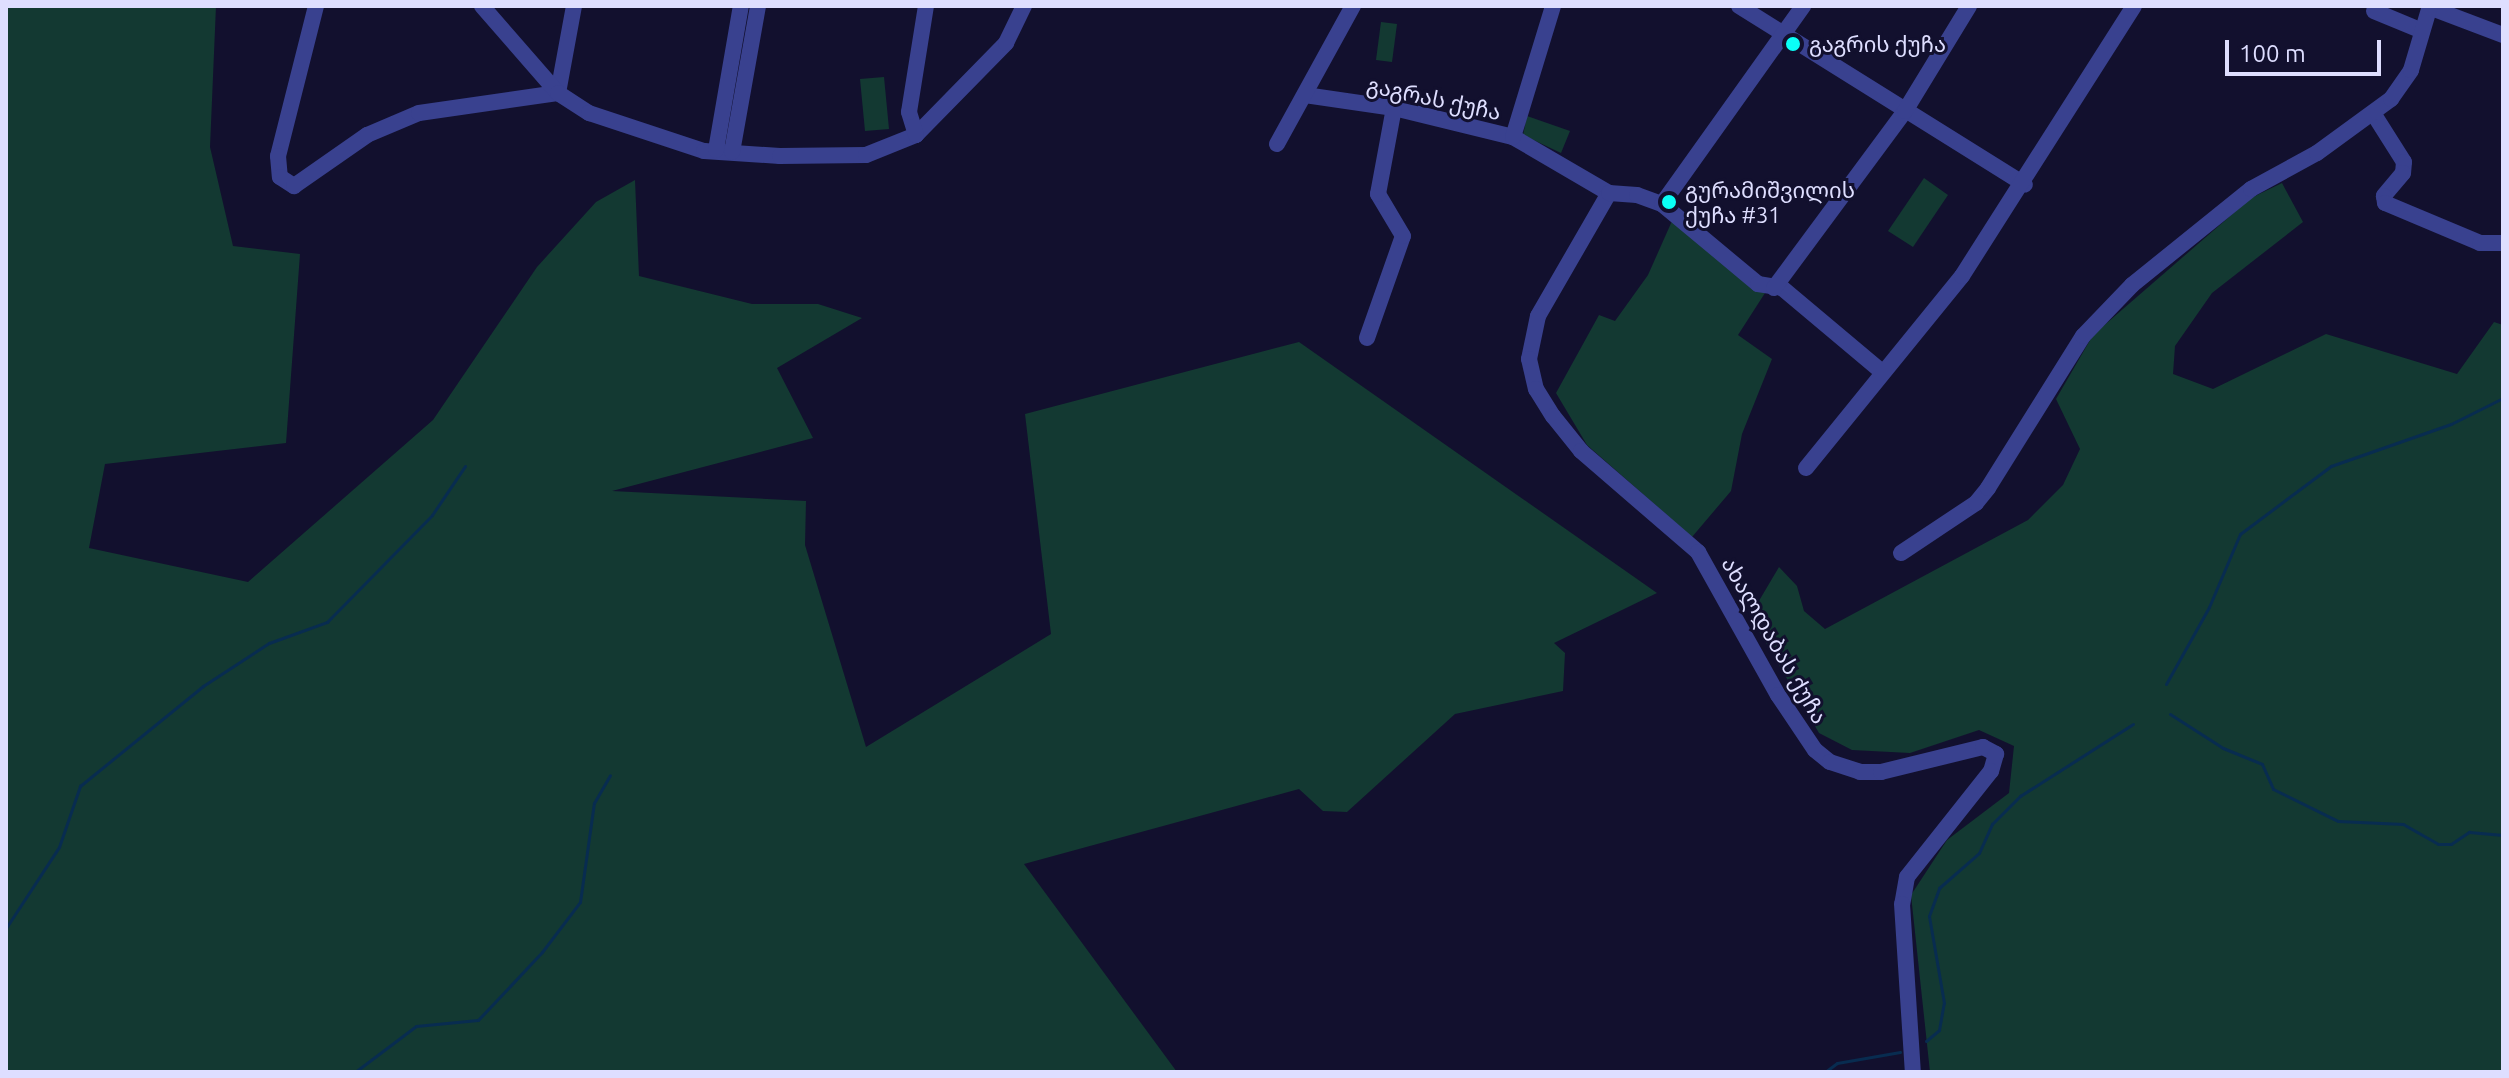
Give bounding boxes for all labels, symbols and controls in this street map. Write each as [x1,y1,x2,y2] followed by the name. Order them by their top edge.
[2229,24,2385,74] scale bar
[1809,31,1946,57] place label: გაგრის ქუჩა
[1784,35,1802,53] marker: გაგრის ქუჩა
[2239,40,2306,67] text: 100 m
[1365,71,1503,125] street label: გაგრას ქუჩა
[1685,176,1855,228] place label: გურამიშვილის ქუჩა #31
[1660,193,1678,211] marker: გურამიშვილის ქუჩა #31
[1717,552,1833,728] street label: ახალდაბას ქუჩა

